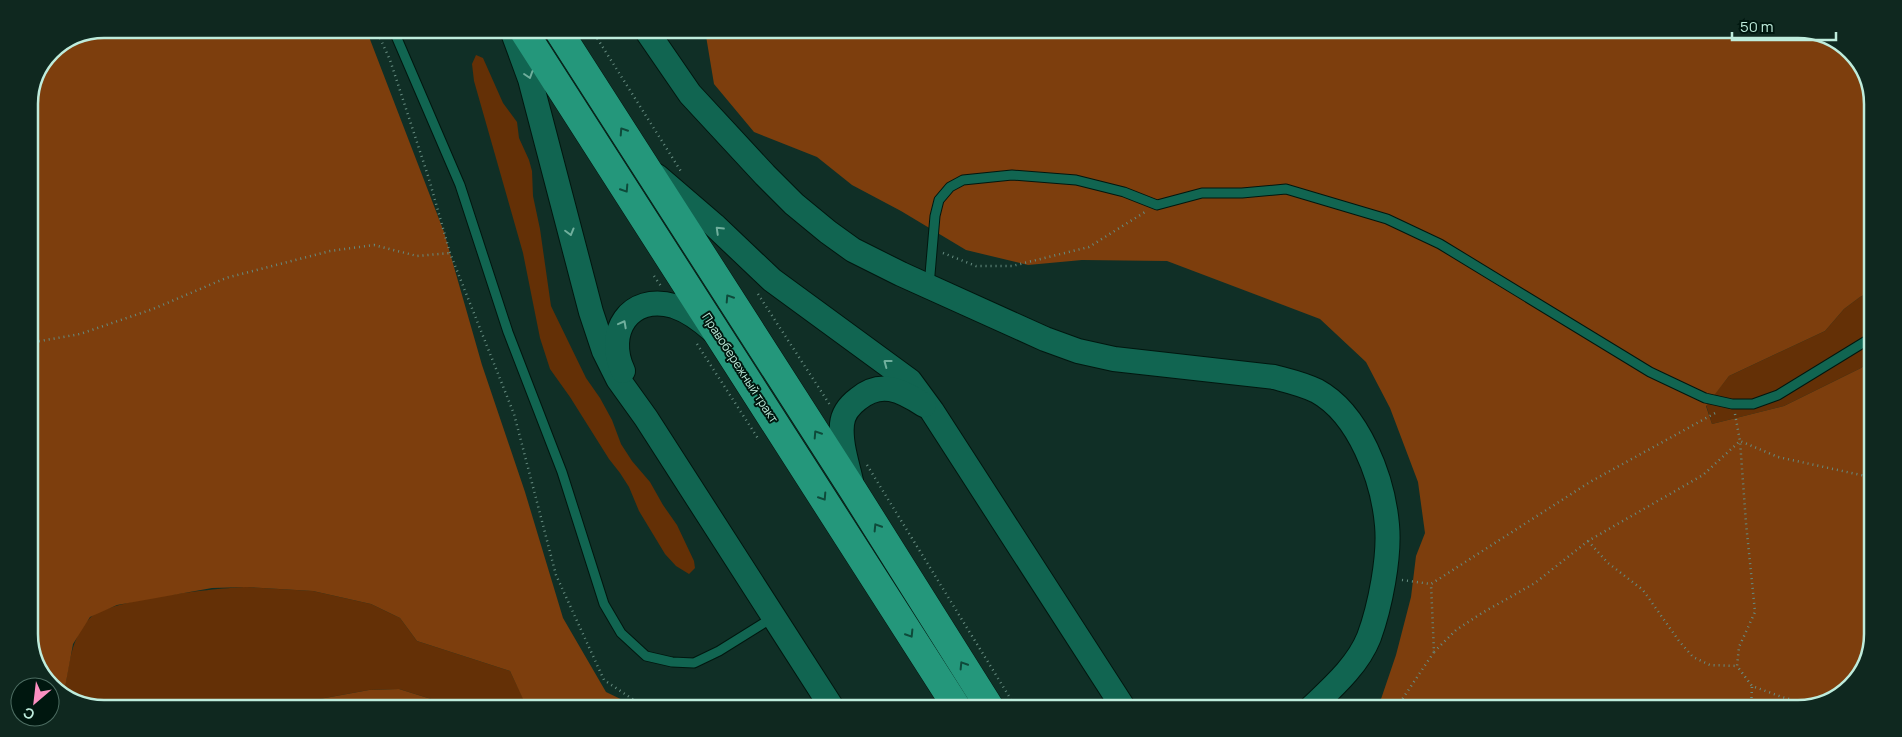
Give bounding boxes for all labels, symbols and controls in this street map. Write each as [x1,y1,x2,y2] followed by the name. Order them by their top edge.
[1732,10,1836,42] scale bar
[1740,16,1774,37] text: 50 m
[523,71,533,79] one-way arrow
[619,128,629,137] one-way arrow
[618,183,628,192] one-way arrow
[715,227,724,236] one-way arrow
[564,228,575,237] one-way arrow
[726,294,735,303] one-way arrow
[698,309,782,426] street label: Правобережный тракт
[617,320,627,329] one-way arrow
[884,361,893,369] one-way arrow
[814,431,823,440] one-way arrow
[816,492,826,501] one-way arrow
[873,524,883,533] one-way arrow
[904,628,913,638] one-way arrow
[960,661,970,670] one-way arrow
[10,677,60,727] north arrow
[20,703,38,725] text: С

